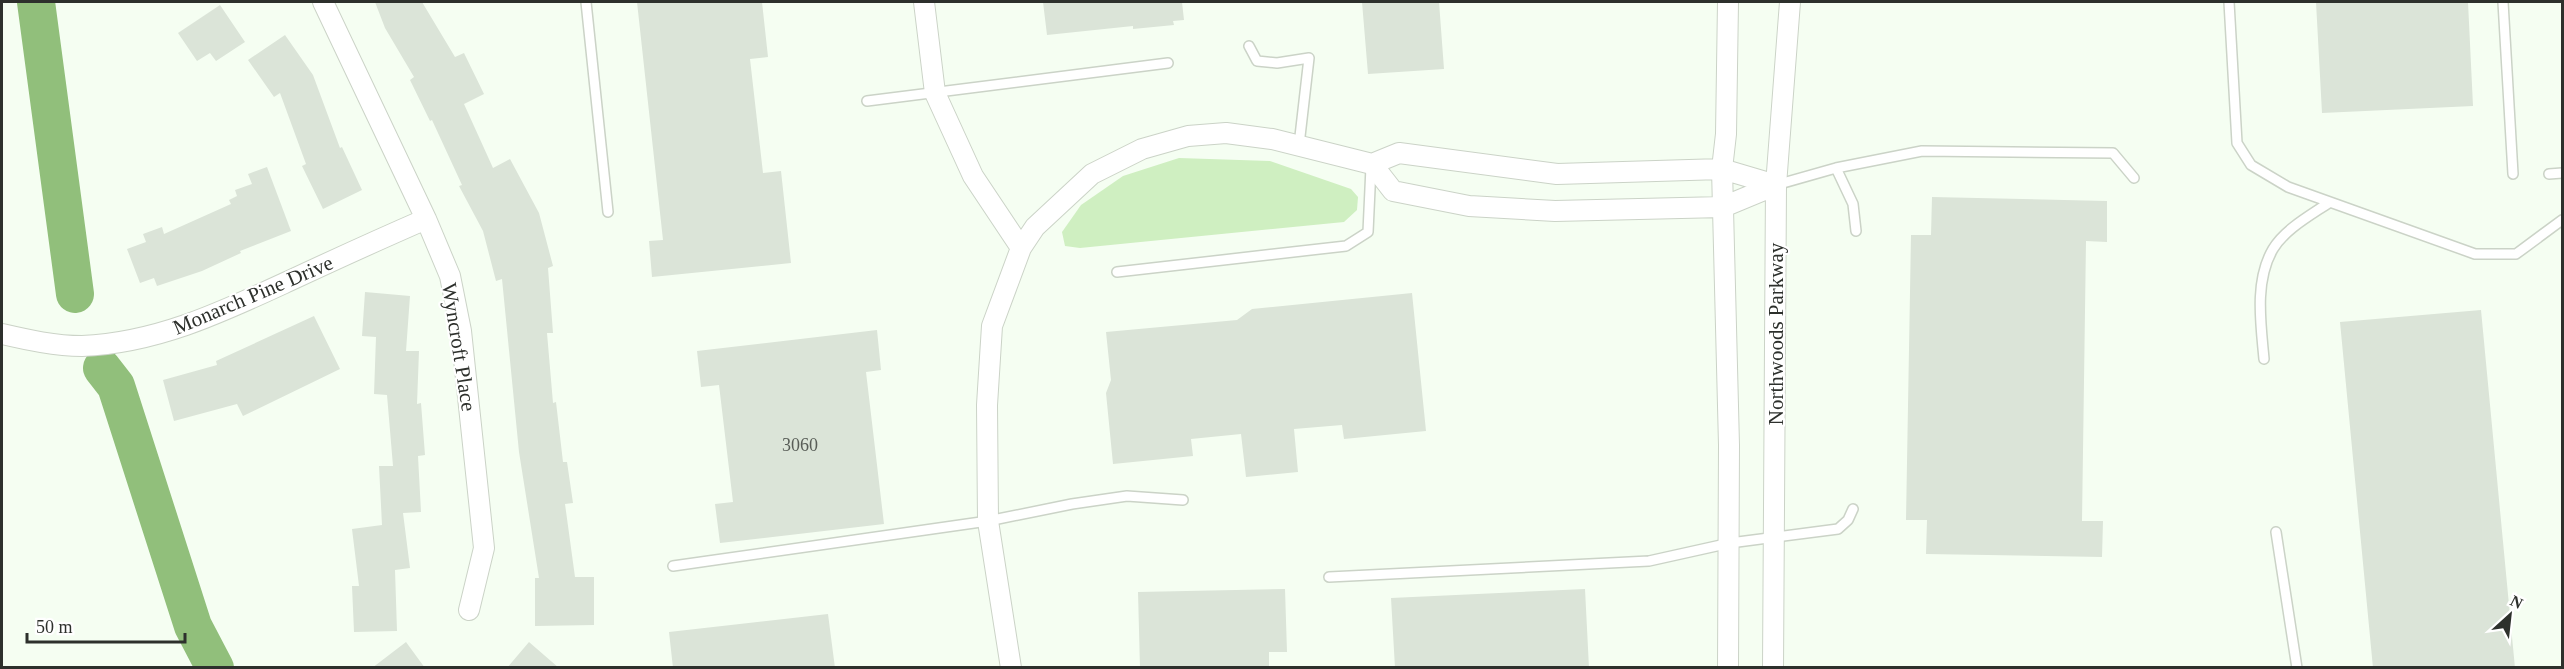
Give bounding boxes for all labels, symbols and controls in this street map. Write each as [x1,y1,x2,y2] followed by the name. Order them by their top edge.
[1764,242,1788,425] street label: Northwoods Parkway
[169,250,337,340] street label: Monarch Pine Drive
[437,281,481,413] street label: Wyncroft Place
[782,435,818,455] house number: 3060
[2480,585,2540,645] north arrow
[2508,592,2526,612] text: N
[27,606,184,644] scale bar
[36,617,73,637] text: 50 m

